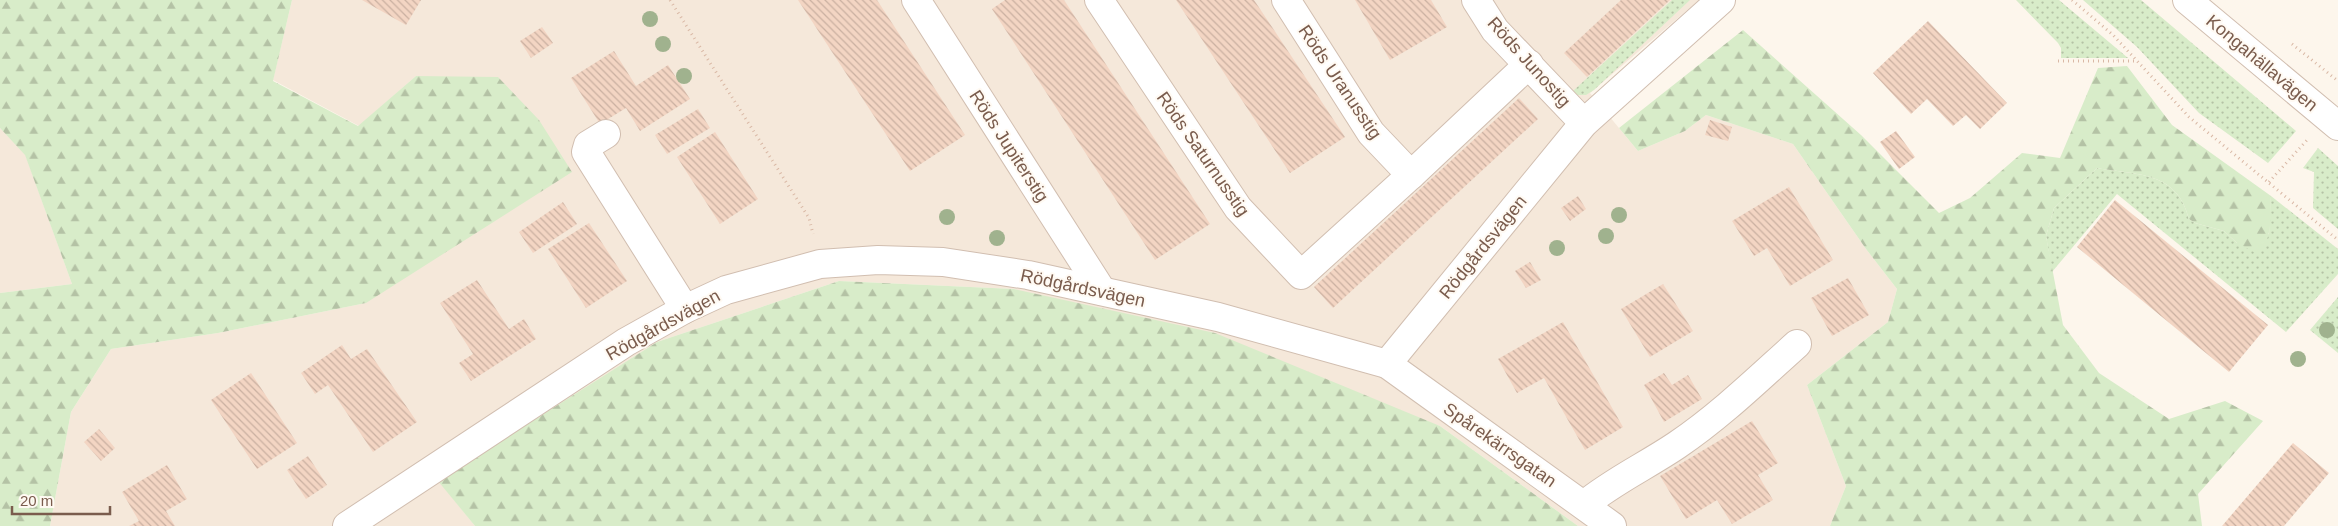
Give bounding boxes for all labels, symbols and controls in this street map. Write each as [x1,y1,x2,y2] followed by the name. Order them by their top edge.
[2202,11,2322,115] street label: Kongahällavägen
[1483,13,1575,111] street label: Röds Junostig
[1295,21,1385,143] street label: Röds Uranusstig
[965,86,1053,206] street label: Röds Jupiterstig
[1153,88,1253,220] street label: Röds Saturnusstig
[1435,191,1531,303] street label: Rödgårdsvägen
[1019,265,1147,311] street label: Rödgårdsvägen
[603,285,723,365] street label: Rödgårdsvägen
[1440,399,1560,491] street label: Spårekärrsgatan
[12,484,110,516] scale bar
[20,492,53,509] text: 20 m

